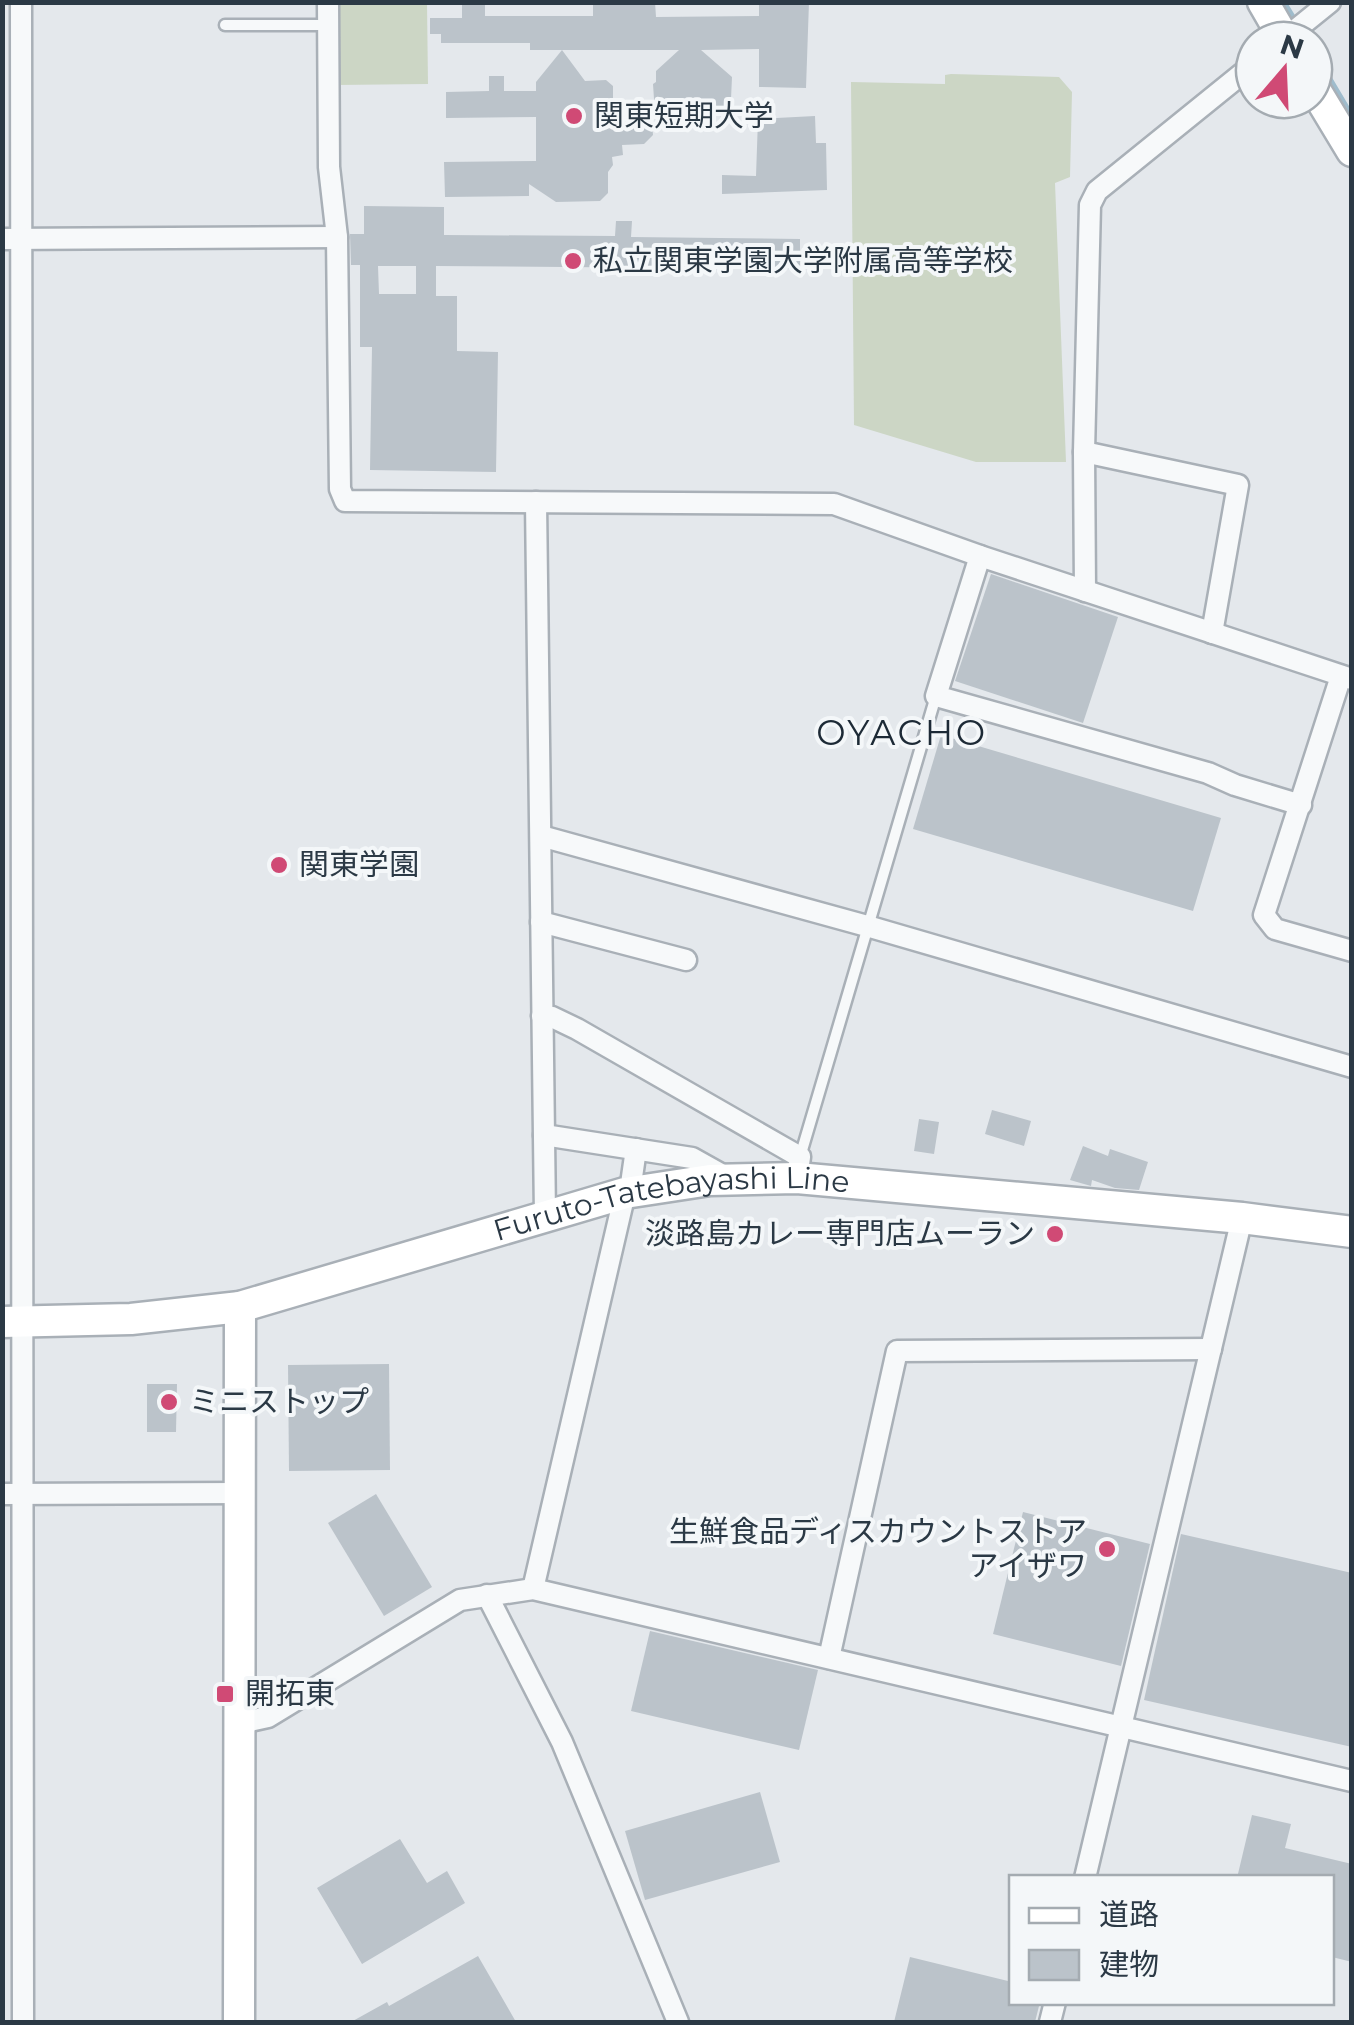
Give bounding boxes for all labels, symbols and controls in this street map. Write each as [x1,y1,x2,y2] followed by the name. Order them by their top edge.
[1234,20,1334,120] north arrow
[1276,27,1308,66] text: N
[594,97,774,134] place label: 関東短期大学
[563,105,585,127] marker: 関東短期大学
[593,242,1013,279] place label: 私立関東学園大学附属高等学校
[562,250,584,272] marker: 私立関東学園大学附属高等学校
[816,711,988,754] district label: OYACHO
[299,846,419,883] place label: 関東学園
[268,854,290,876] marker: 関東学園
[489,1159,851,1249] street label: Furuto-Tatebayashi Line
[645,1215,1035,1252] place label: 淡路島カレー専門店ムーラン
[1044,1223,1066,1245] marker: 淡路島カレー専門店ムーラン
[189,1383,369,1420] place label: ミニストップ
[158,1391,180,1413] marker: ミニストップ
[669,1513,1087,1584] place label: 生鮮食品ディスカウントストア アイザワ
[1096,1538,1118,1560] marker: 生鮮食品ディスカウントストア アイザワ
[245,1675,335,1712] place label: 開拓東
[214,1683,236,1705] marker: 開拓東
[1009,1875,1334,2005] legend
[1099,1896,1159,1933] text: 道路
[1099,1946,1159,1983] text: 建物

